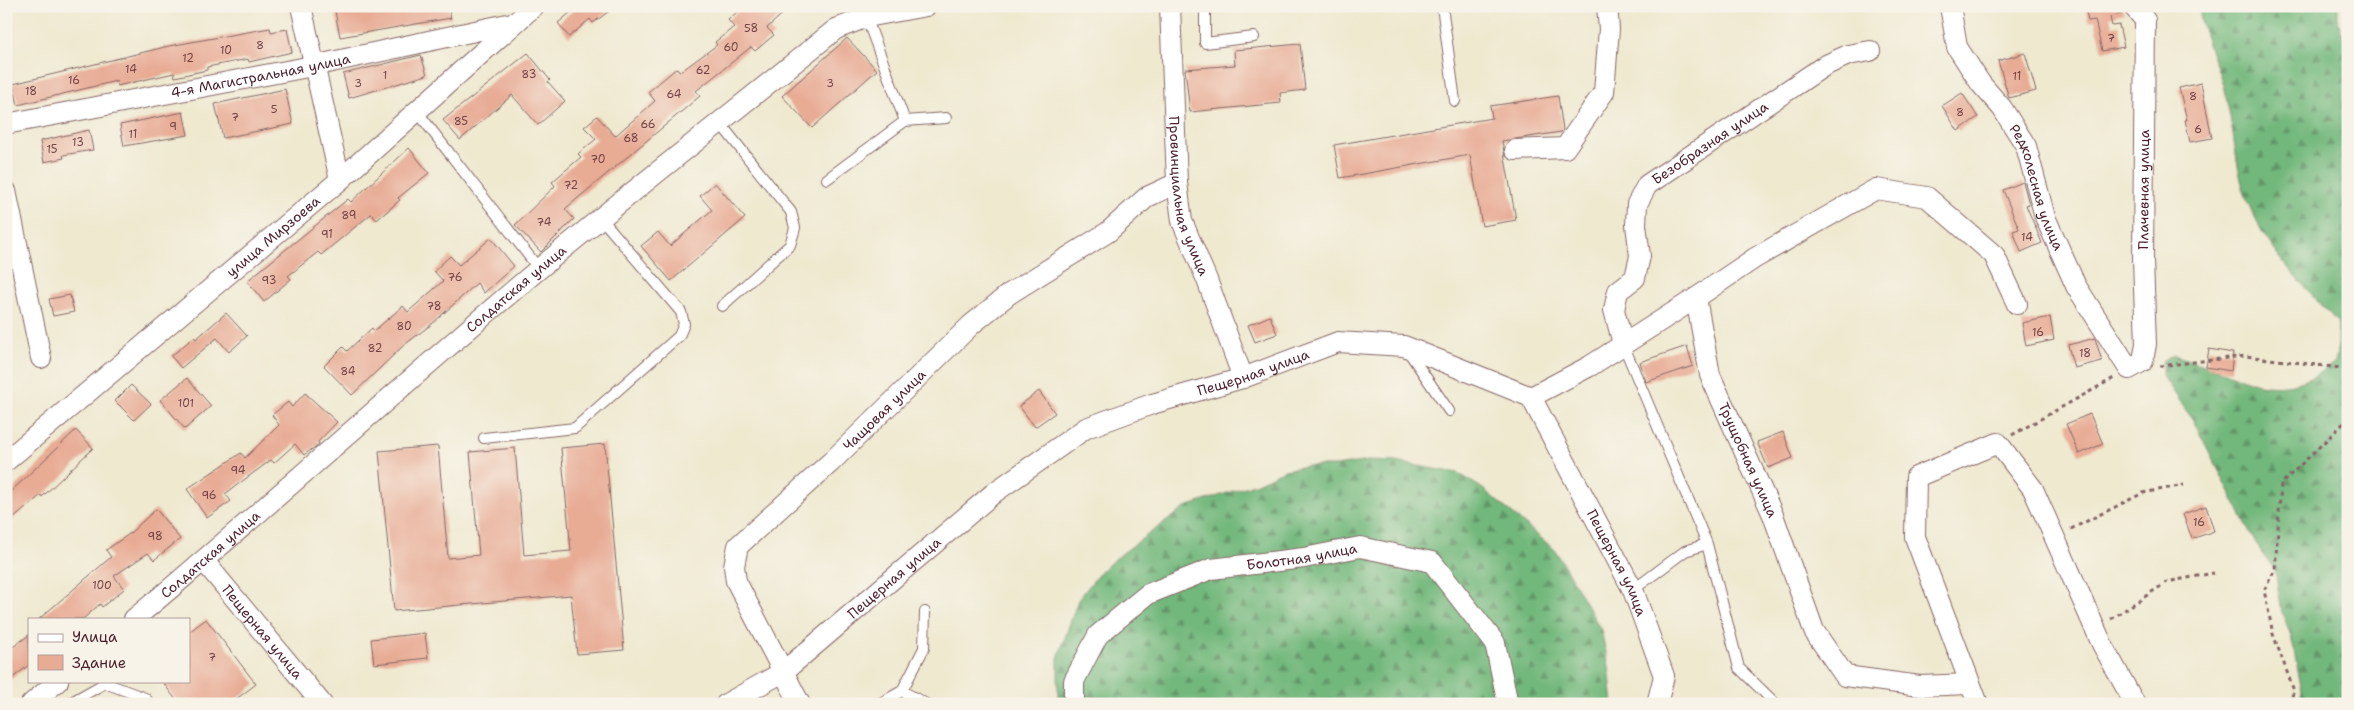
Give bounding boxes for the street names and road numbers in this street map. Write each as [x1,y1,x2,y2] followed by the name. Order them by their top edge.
[169,49,352,102] street label: 4-я Магистральная улица
[1648,97,1772,188] street label: Безобразная улица
[1165,116,1213,278] street label: Провинциальная улица
[2005,121,2068,253] street label: Редколесная улица
[2134,129,2153,250] street label: Плачевная улица
[223,192,324,281] street label: улица Мирзоева
[462,241,570,336] street label: Солдатская улица
[1195,345,1312,400] street label: Пещерная улица
[839,365,930,454] street label: Чащовая улица
[1715,400,1782,521] street label: Трущобная улица
[157,506,264,602] street label: Солдатская улица
[1583,506,1651,619] street label: Пещерная улица
[844,533,945,622] street label: Пещерная улица
[1245,539,1359,574] street label: Болотная улица
[218,581,307,683] street label: Пещерная улица

